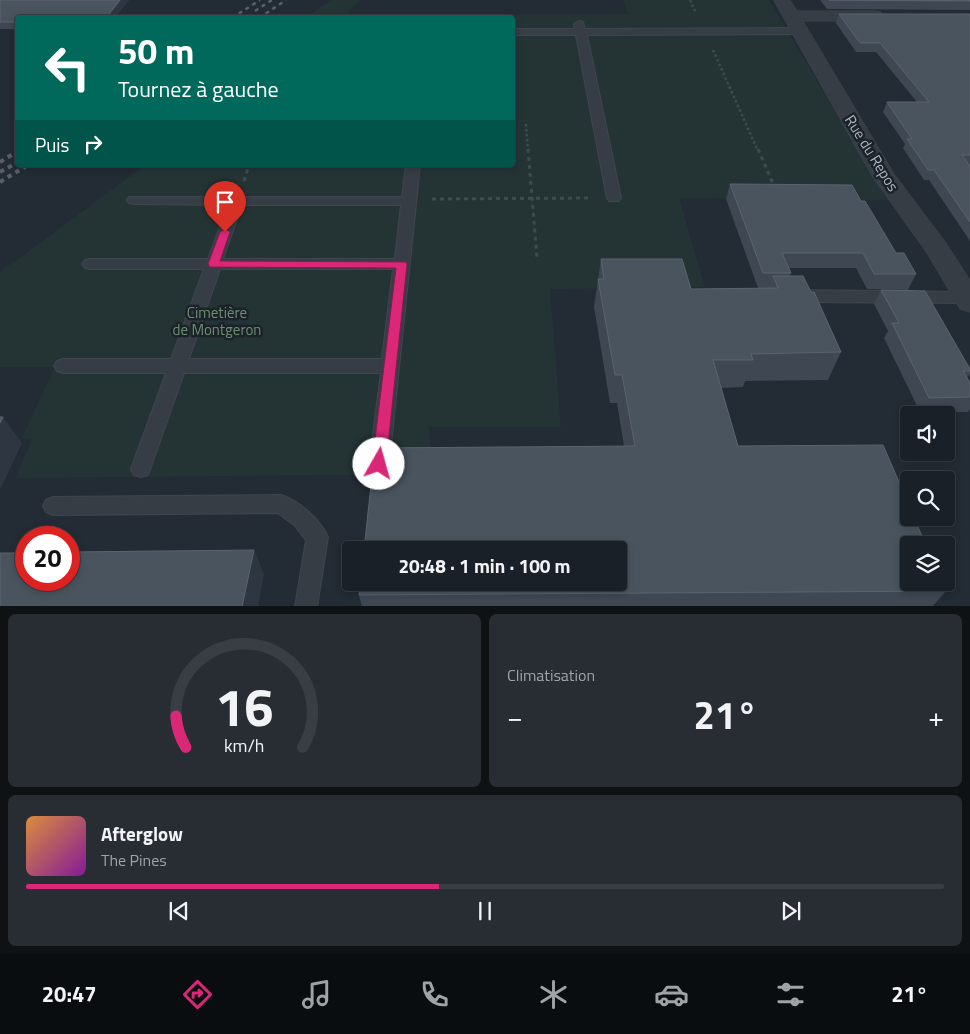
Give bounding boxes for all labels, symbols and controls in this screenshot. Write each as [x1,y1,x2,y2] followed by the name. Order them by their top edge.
[118,24,194,78] text: 50 m
[35,35,100,100] icon: left
[118,72,279,106] text: Tournez à gauche
[839,110,905,196] street label: Rue du Repos
[35,130,69,159] text: Puis
[79,130,107,158] icon: right
[204,181,246,232] pin
[211,188,239,216] icon: arrive
[173,301,261,341] park label: Cimetière de Montgeron
[900,406,955,591] map controls
[900,406,955,461] button: sound
[352,437,404,489] position arrow
[900,471,955,526] button: search
[15,526,80,591] speed limit sign: 20
[900,536,955,591] button: layers
[398,551,571,580] text: 20:48 · 1 min · 100 m
[507,663,595,687] text: Climatisation
[215,667,274,746] text: 16
[694,686,757,744] text: 21°
[507,695,523,738] text: −
[928,695,944,738] text: +
[224,732,265,759] text: km/h
[101,819,183,848] text: Afterglow
[101,848,167,872] text: The Pines
[165,897,193,925] icon: previous
[471,897,499,925] icon: pause
[777,897,805,925] icon: next
[42,977,97,1011] text: 20:47
[180,977,215,1012] icon: directions
[299,977,334,1012] icon: music
[417,977,452,1012] icon: phone
[536,977,571,1012] icon: climate
[654,977,689,1012] icon: car
[773,977,808,1012] icon: filters
[891,977,928,1011] text: 21°

